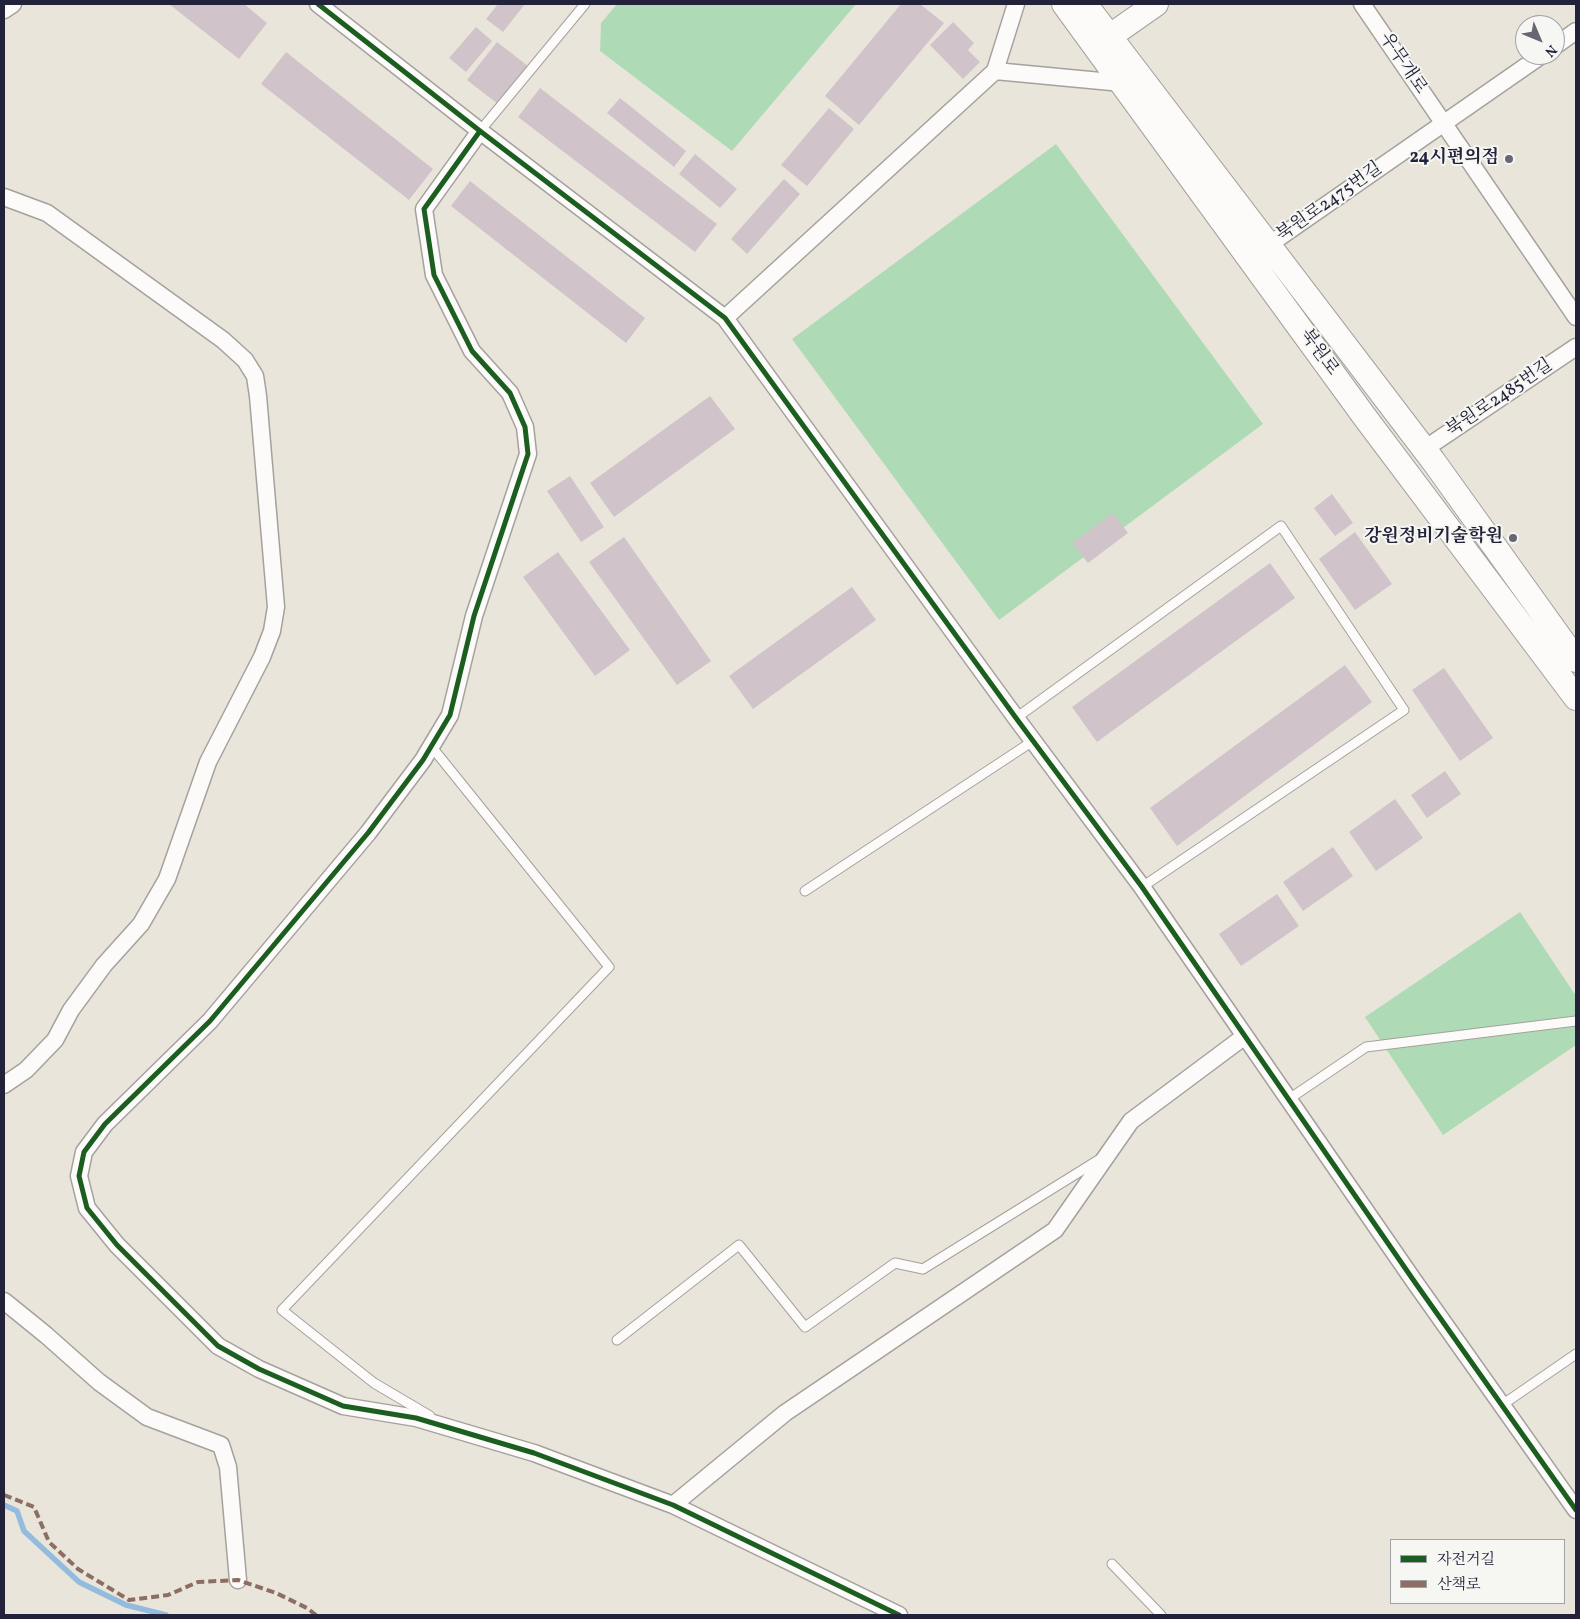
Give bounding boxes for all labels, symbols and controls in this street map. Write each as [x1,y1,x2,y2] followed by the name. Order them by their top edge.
[1515,15,1565,65] north arrow
[1374,29,1430,99] street label: 우무개로
[1540,40,1561,61] text: N
[1409,148,1499,170] place label: 24시편의점
[1503,153,1515,165] marker: 24시편의점
[1273,159,1387,247] street label: 북원로2475번길
[1294,326,1342,380] street label: 북원로
[1443,355,1557,443] street label: 북원로2485번길
[1364,527,1503,549] place label: 강원정비기술학원
[1507,532,1519,544] marker: 강원정비기술학원
[1390,1539,1565,1604] legend
[1437,1550,1495,1571] text: 자전거길
[1437,1575,1480,1596] text: 산책로

